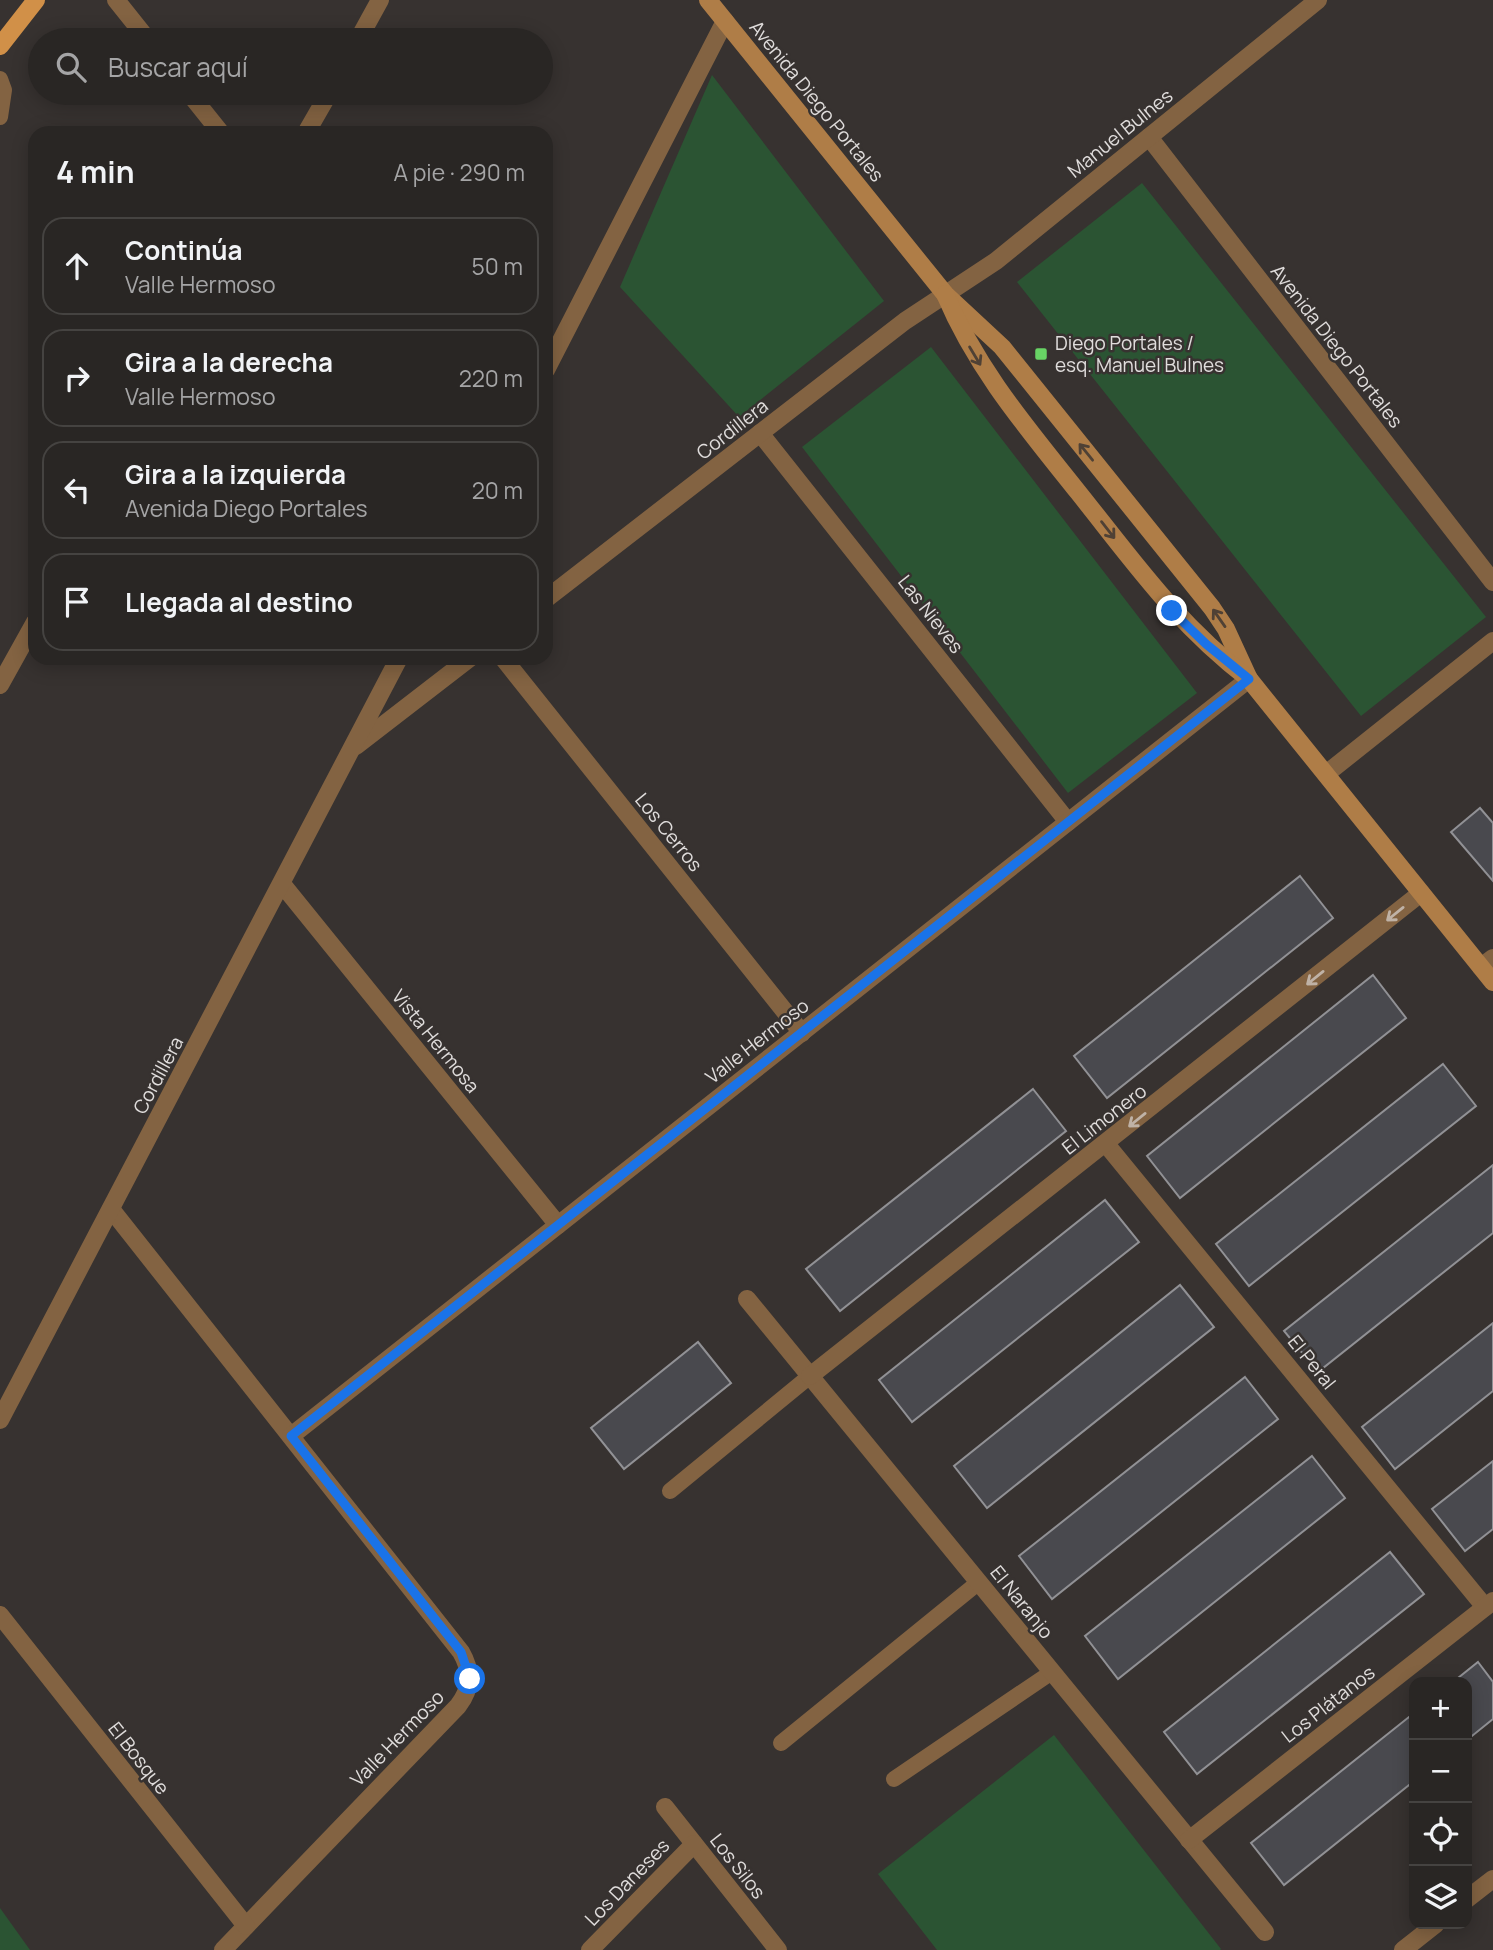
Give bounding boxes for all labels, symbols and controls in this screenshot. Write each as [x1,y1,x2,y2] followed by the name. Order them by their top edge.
[744,15,890,187] street label: Avenida Diego Portales
[28,28,553,105] search box
[52,48,90,86] icon: search
[108,49,248,85] text: Buscar aquí
[1062,83,1178,183] street label: Manuel Bulnes
[56,151,134,192] text: 4 min
[393,156,525,188] text: A pie · 290 m
[125,232,243,268] text: Continúa
[58,247,96,285] icon: ahead
[472,250,523,282] text: 50 m
[1265,259,1409,433] street label: Avenida Diego Portales
[125,268,275,300] text: Valle Hermoso
[1055,330,1224,378] place label: Diego Portales / esq. Manuel Bulnes
[125,344,333,380] text: Gira a la derecha
[969,345,983,365] one-way arrow
[1033,346,1049,362] marker: Diego Portales / esq. Manuel Bulnes
[58,359,96,397] icon: right
[459,362,523,394] text: 220 m
[125,380,275,412] text: Valle Hermoso
[691,393,773,465] street label: Cordillera
[1079,444,1094,462] one-way arrow
[125,456,346,492] text: Gira a la izquierda
[58,471,96,509] icon: left
[472,474,523,506] text: 20 m
[125,492,368,524] text: Avenida Diego Portales
[1101,520,1116,538] one-way arrow
[892,570,970,658] street label: Las Nieves
[58,583,96,621] icon: arrive
[125,584,353,620] text: Llegada al destino
[1156,595,1187,626] route end
[1212,609,1226,628] one-way arrow
[629,787,709,877] street label: Los Cerros
[1386,907,1404,922] one-way arrow
[1306,971,1324,986] one-way arrow
[386,984,486,1098] street label: Vista Hermosa
[700,992,814,1090] street label: Valle Hermoso
[127,1032,189,1118] street label: Cordillera
[1056,1078,1152,1160] street label: El Limonero
[1128,1113,1146,1128] one-way arrow
[1282,1329,1342,1395] street label: El Peral
[985,1560,1059,1644] street label: El Naranjo
[1276,1659,1380,1749] street label: Los Plátanos
[454,1663,485,1694] route start
[1409,1677,1472,1929] map controls
[1409,1677,1472,1740] button: +
[344,1684,450,1792] street label: Valle Hermoso
[102,1716,176,1800] street label: El Bosque
[1409,1740,1472,1803] button: −
[1409,1803,1472,1866] button: locate
[704,1828,772,1904] street label: Los Silos
[579,1833,675,1931] street label: Los Daneses
[1409,1866,1472,1929] button: layers

